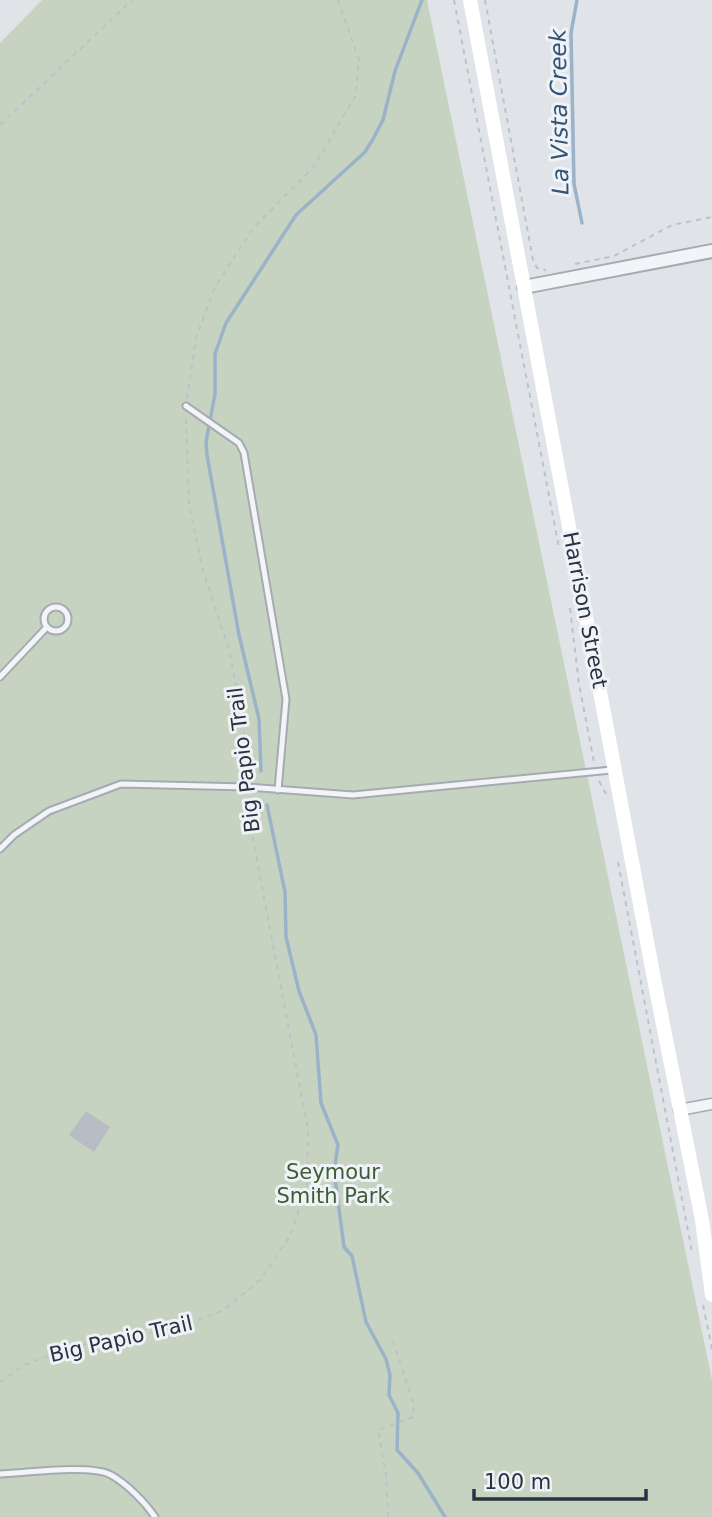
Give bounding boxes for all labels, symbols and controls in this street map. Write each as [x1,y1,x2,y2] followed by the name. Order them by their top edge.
[545,27,573,195] water label: La Vista Creek
[558,530,612,690] street label: Harrison Street
[223,686,265,834] street label: Big Papio Trail
[276,1160,390,1208] park label: Seymour Smith Park
[47,1311,195,1367] street label: Big Papio Trail
[474,1458,646,1502] scale bar
[484,1470,551,1494] text: 100 m

